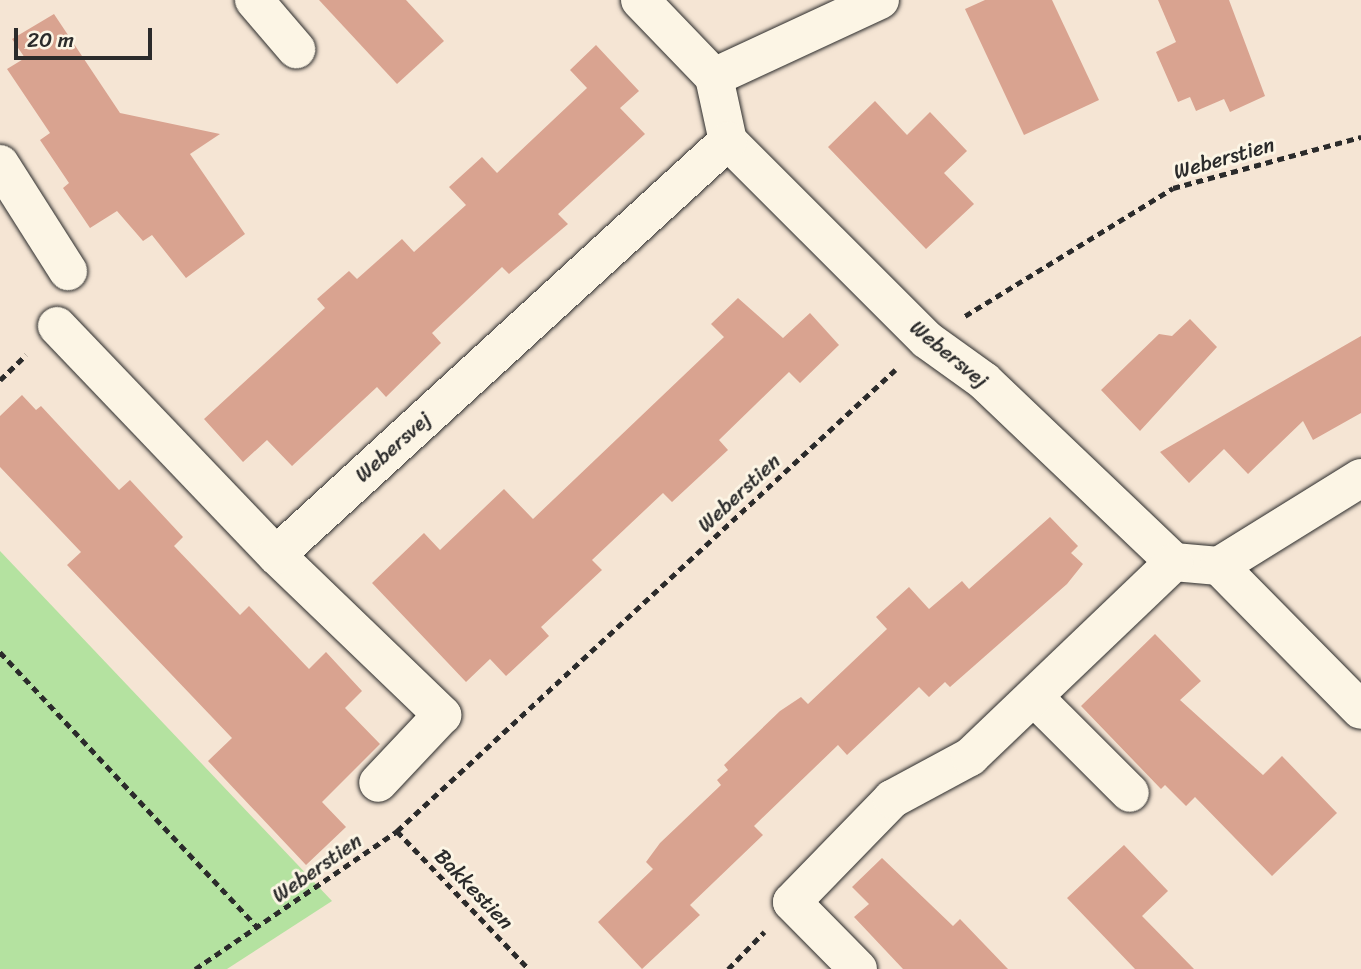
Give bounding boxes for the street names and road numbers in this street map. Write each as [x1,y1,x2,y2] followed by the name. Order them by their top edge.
[1171,132,1277,184] street label: Weberstien
[905,315,993,393] street label: Webersvej
[350,406,436,488] street label: Webersvej
[693,448,785,538] street label: Weberstien
[267,828,367,908] street label: Weberstien
[429,843,519,935] street label: Bakkestien

